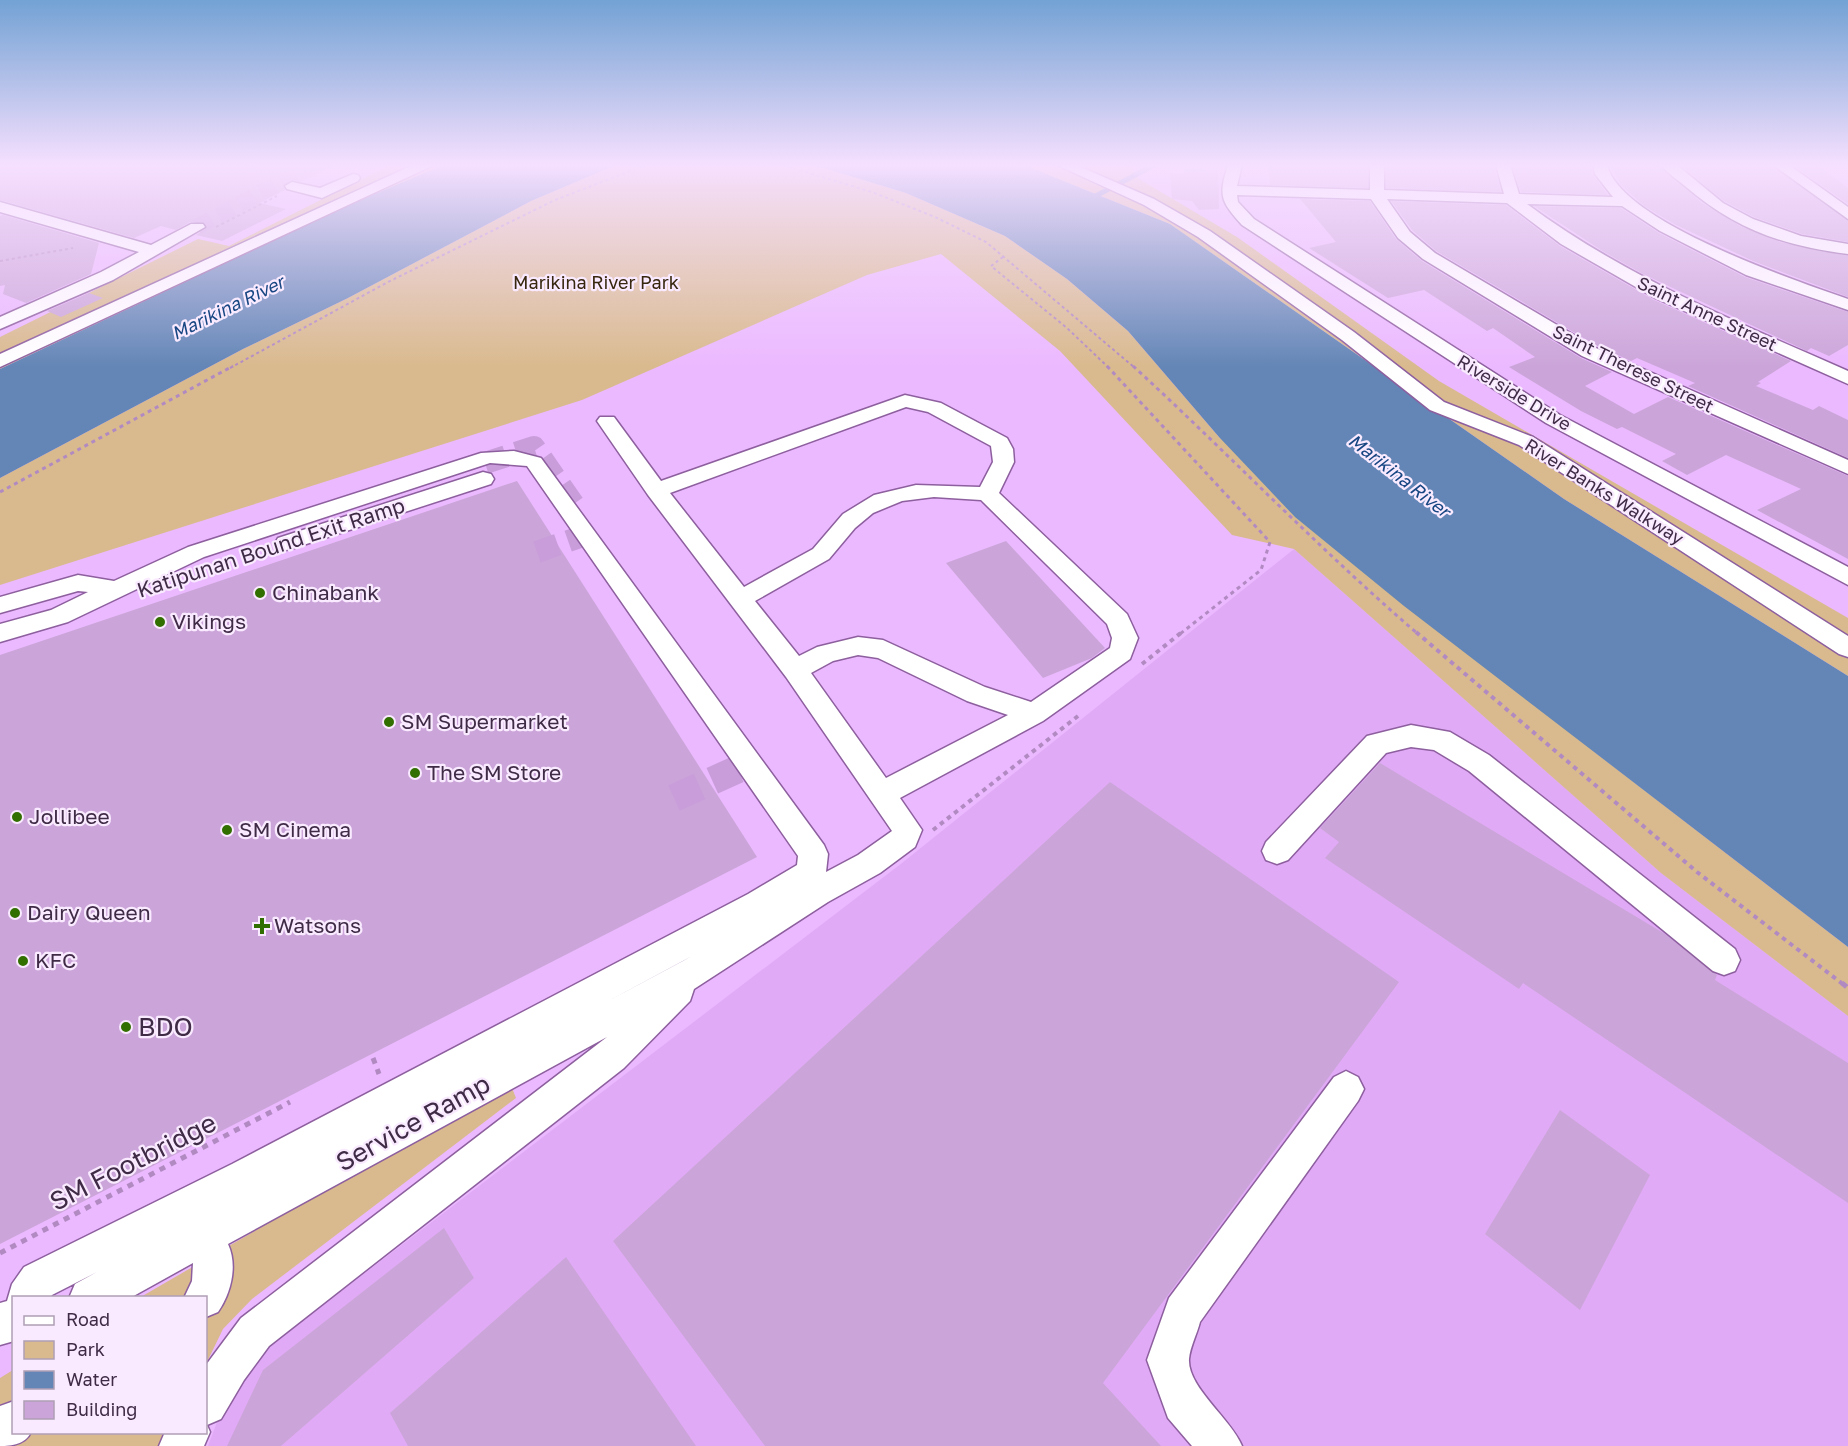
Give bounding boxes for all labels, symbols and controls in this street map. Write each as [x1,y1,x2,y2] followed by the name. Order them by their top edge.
[168,269,290,344] water label: Marikina River
[513,271,679,293] park label: Marikina River Park
[1634,271,1781,355] street label: Saint Anne Street
[1549,319,1718,417] street label: Saint Therese Street
[1453,349,1576,435] street label: Riverside Drive
[1345,429,1457,523] water label: Marikina River
[1521,433,1688,549] street label: River Banks Walkway
[133,491,408,603] street label: Katipunan Bound Exit Ramp
[272,579,379,605] place label: Chinabank
[253,586,267,600] marker: Chinabank
[172,608,246,634] place label: Vikings
[153,615,167,629] marker: Vikings
[401,708,568,734] place label: SM Supermarket
[382,715,396,729] marker: SM Supermarket
[427,759,561,785] place label: The SM Store
[408,766,422,780] marker: The SM Store
[29,803,110,829] place label: Jollibee
[10,810,24,824] marker: Jollibee
[239,816,351,842] place label: SM Cinema
[220,823,234,837] marker: SM Cinema
[27,899,151,925] place label: Dairy Queen
[8,906,22,920] marker: Dairy Queen
[274,912,361,938] place label: Watsons
[255,919,269,933] marker: Watsons
[35,947,76,973] place label: KFC
[16,954,30,968] marker: KFC
[138,1011,193,1042] place label: BDO
[119,1020,133,1034] marker: BDO
[330,1068,495,1178] street label: Service Ramp
[44,1106,221,1217] street label: SM Footbridge
[12,1296,207,1434] legend
[66,1308,110,1330] text: Road
[66,1338,105,1360] text: Park
[66,1368,117,1390] text: Water
[66,1398,137,1420] text: Building

